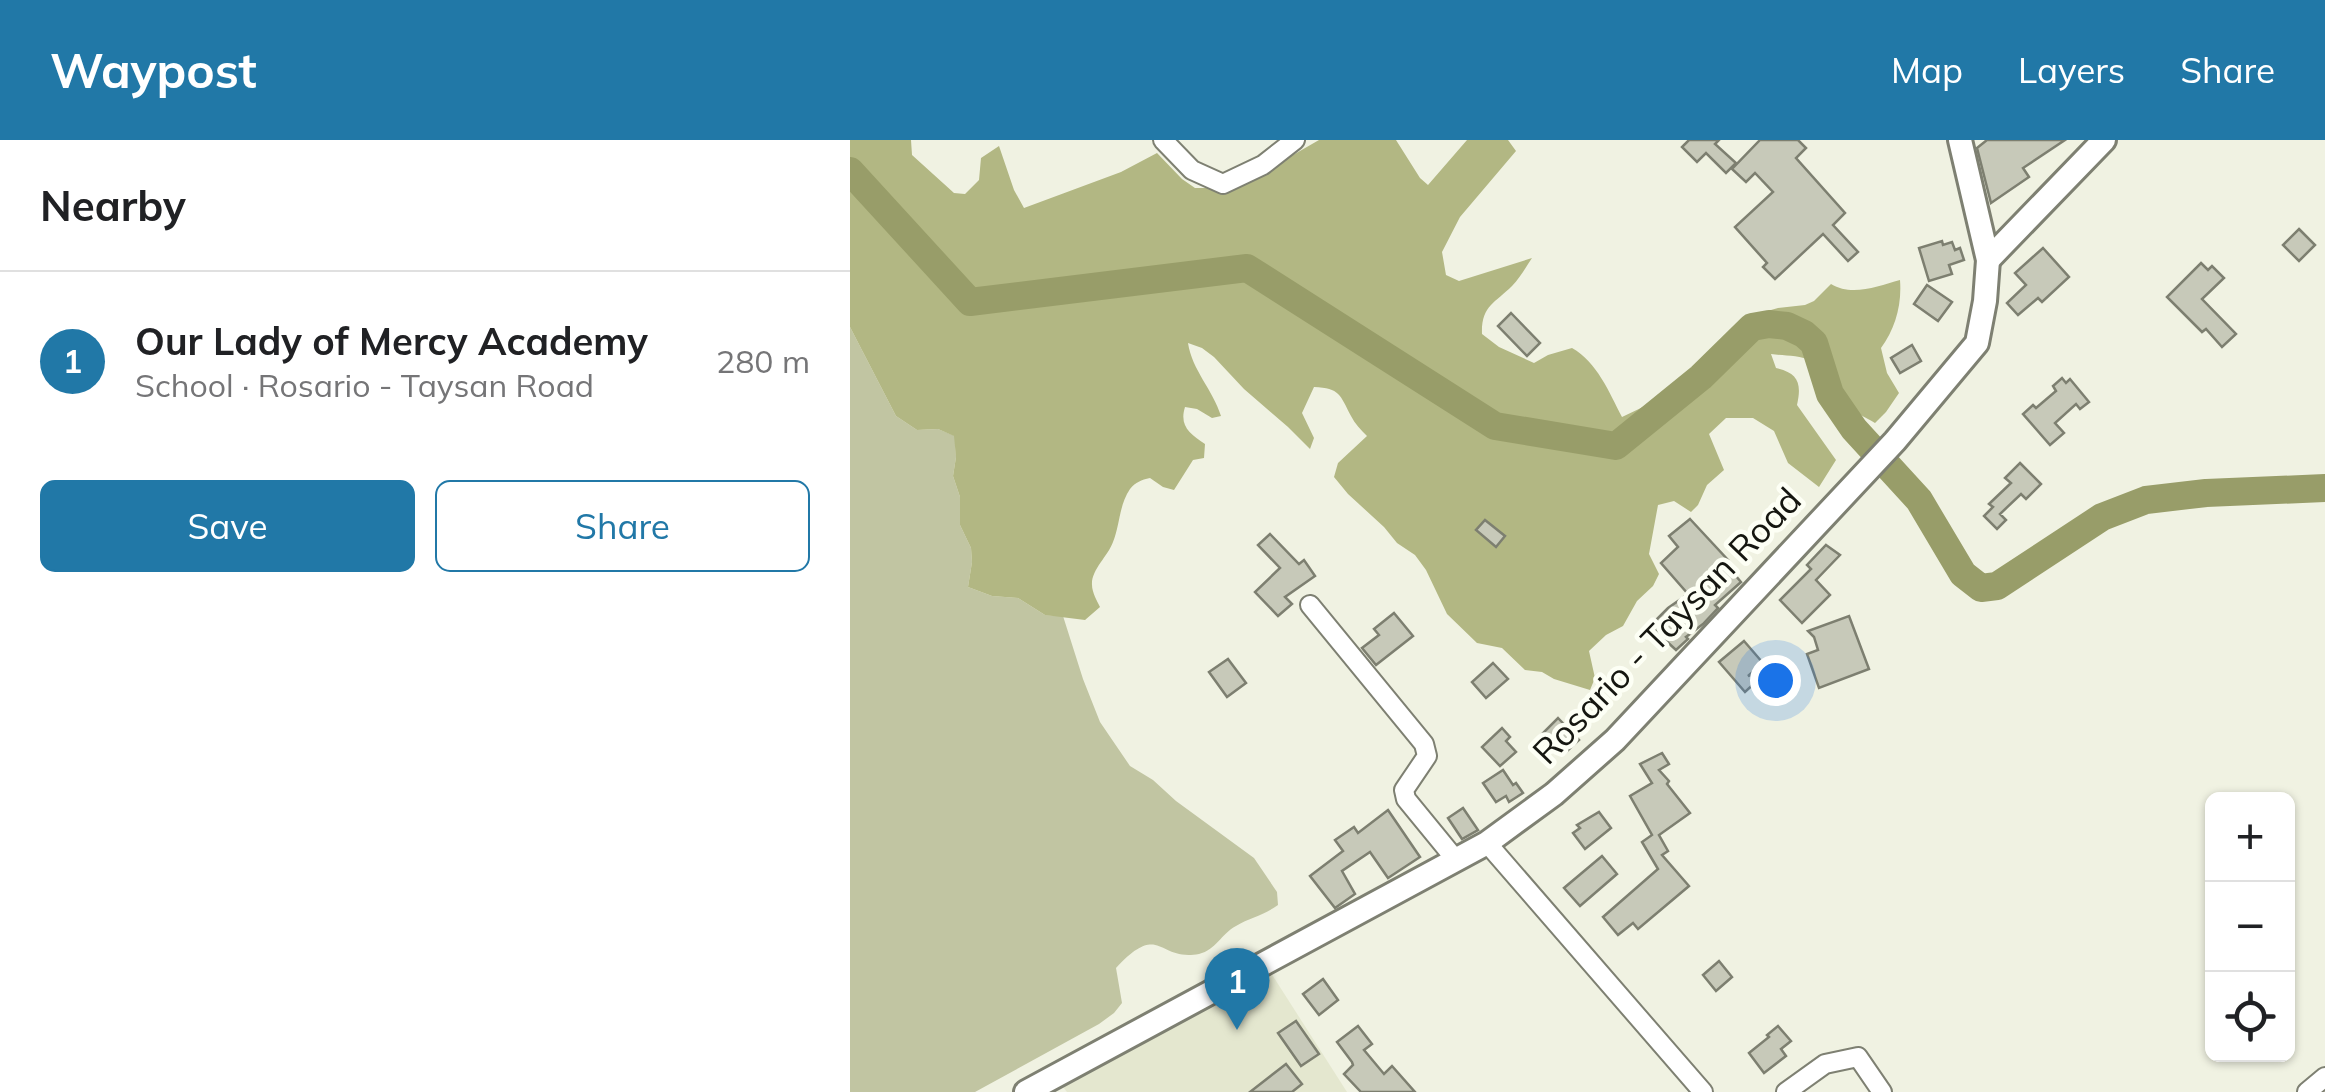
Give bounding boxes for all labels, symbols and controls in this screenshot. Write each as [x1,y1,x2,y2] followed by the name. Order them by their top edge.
[50,40,257,100] text: Waypost
[1891,48,1963,92] text: Map
[2018,48,2125,92] text: Layers
[2180,48,2275,92] text: Share
[40,179,186,232] text: Nearby
[135,317,648,365] text: Our Lady of Mercy Academy
[63,341,82,381] text: 1
[716,341,810,381] text: 280 m
[135,365,594,405] text: School · Rosario - Taysan Road
[1523,478,1810,773] street label: Rosario - Taysan Road
[40,480,415,572] button: Save
[435,480,810,572] button: Share
[1750,655,1801,706] your location
[2205,792,2295,1062] map controls
[2205,792,2295,882] button: +
[2205,882,2295,972] button: −
[1204,948,1270,1030] pin: 1
[2205,972,2295,1062] button: locate

